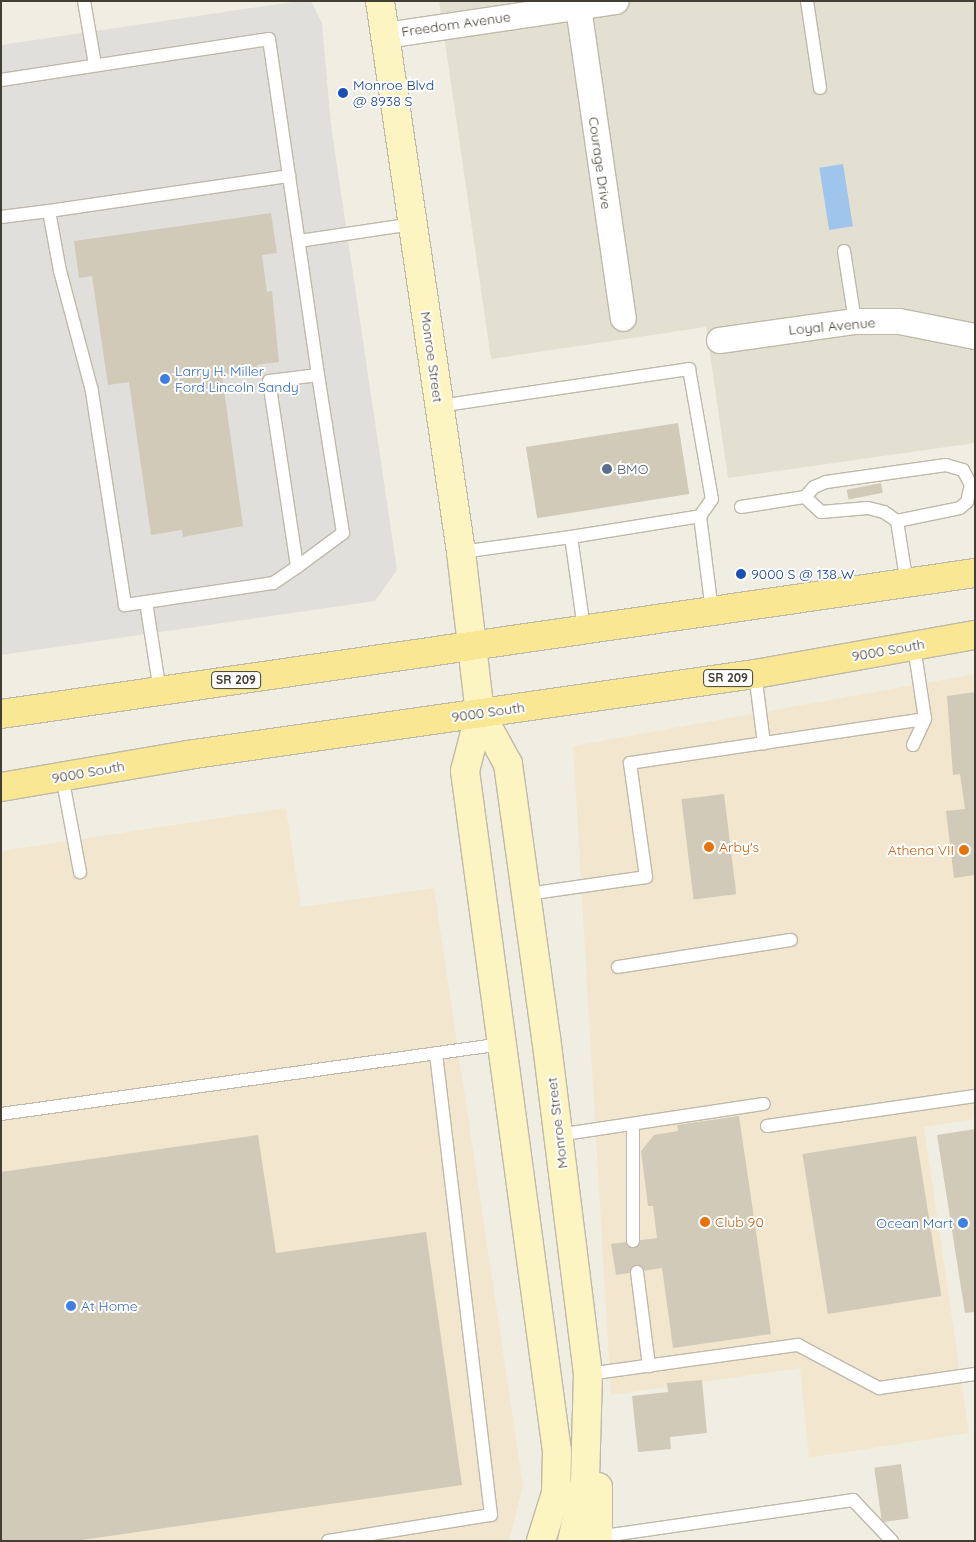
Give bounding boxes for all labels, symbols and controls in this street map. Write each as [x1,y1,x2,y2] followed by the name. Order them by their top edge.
[400,8,512,40] street label: Freedom Avenue
[353,77,434,110] place label: Monroe Blvd @ 8938 S
[337,87,349,99] marker: Monroe Blvd @ 8938 S
[585,116,615,210] street label: Courage Drive
[417,310,447,404] street label: Monroe Street
[788,314,876,338] street label: Loyal Avenue
[175,363,299,396] place label: Larry H. Miller Ford Lincoln Sandy
[159,373,171,385] marker: Larry H. Miller Ford Lincoln Sandy
[617,461,648,477] place label: BMO
[601,463,613,475] marker: BMO
[751,566,854,582] place label: 9000 S @ 138 W
[735,568,747,580] marker: 9000 S @ 138 W
[850,635,926,665] street label: 9000 South
[703,668,753,688] road number: SR 209
[211,670,261,690] road number: SR 209
[450,699,526,725] street label: 9000 South
[50,757,126,787] street label: 9000 South
[719,839,759,855] place label: Arby's
[703,841,715,853] marker: Arby's
[888,842,954,858] place label: Athena VII
[958,844,970,856] marker: Athena VII
[543,1076,571,1170] street label: Monroe Street
[715,1214,764,1230] place label: Club 90
[876,1215,953,1231] place label: Ocean Mart
[699,1216,711,1228] marker: Club 90
[957,1217,969,1229] marker: Ocean Mart
[81,1298,138,1314] place label: At Home
[65,1300,77,1312] marker: At Home

